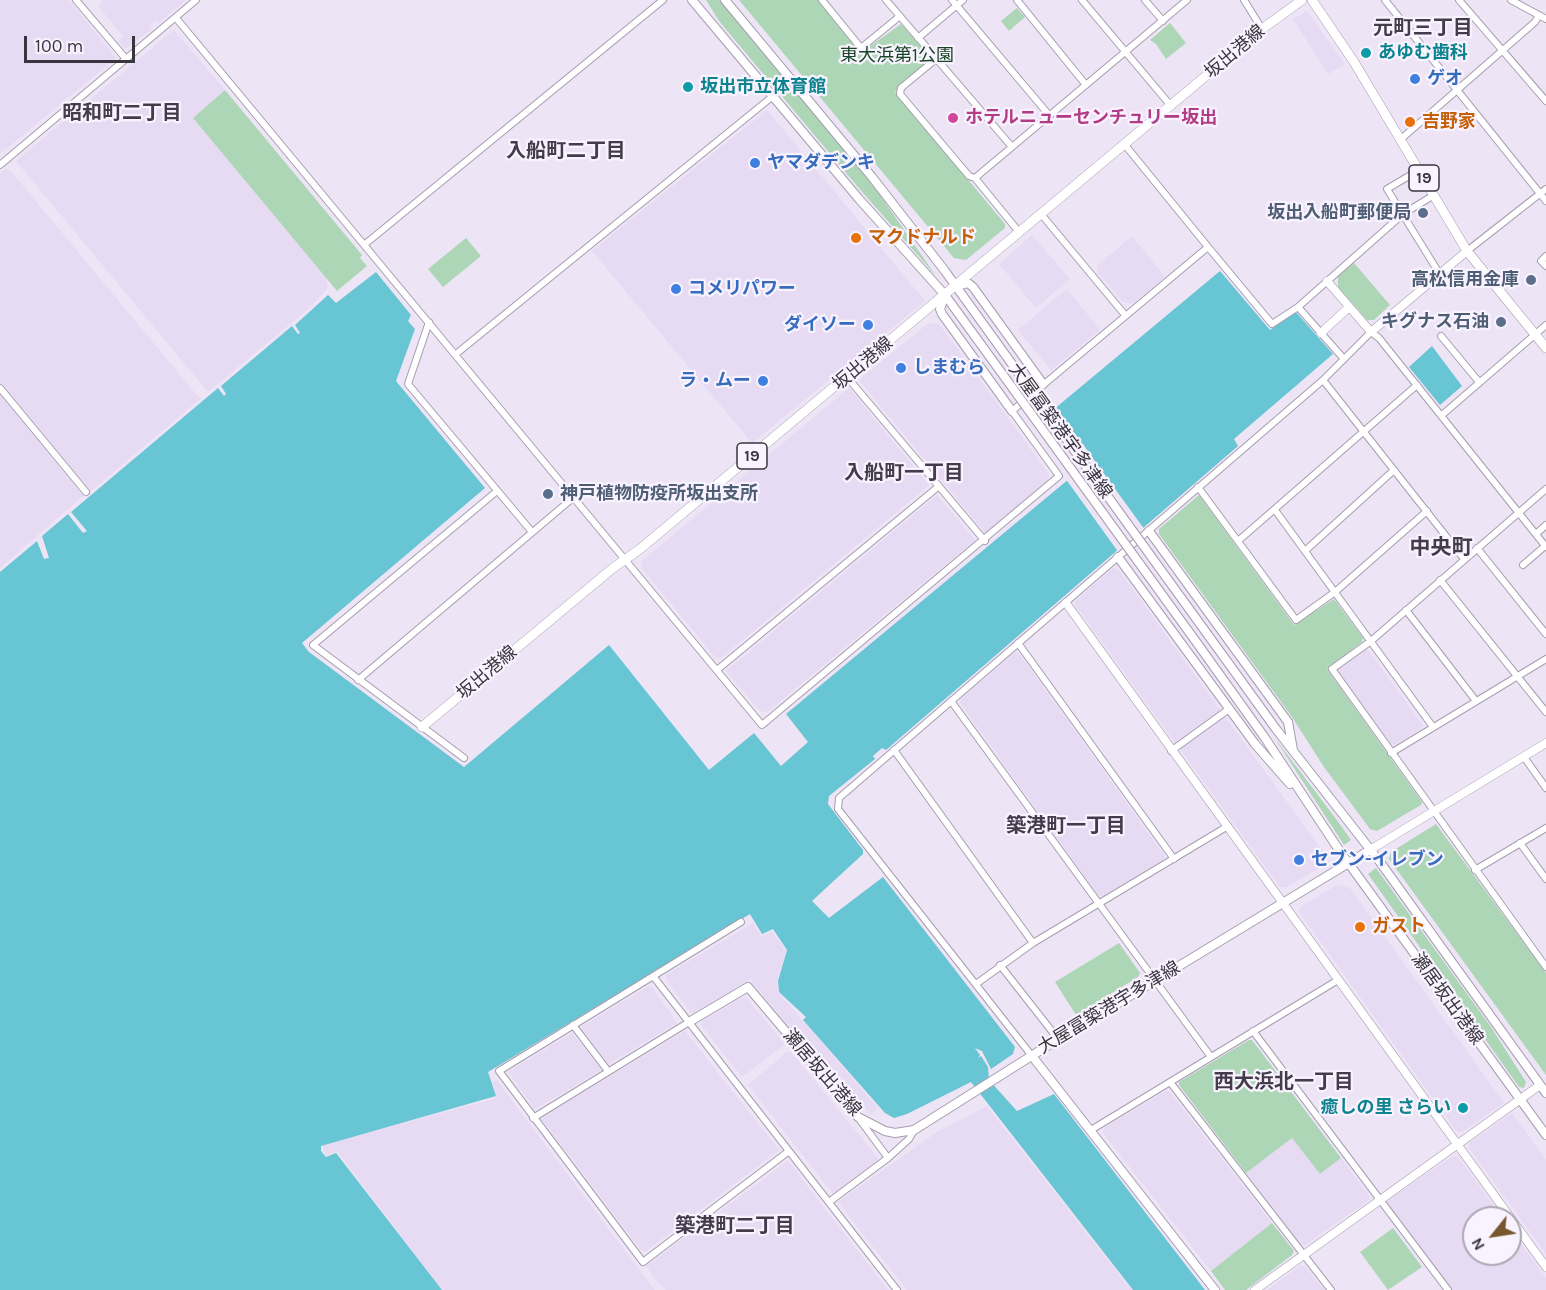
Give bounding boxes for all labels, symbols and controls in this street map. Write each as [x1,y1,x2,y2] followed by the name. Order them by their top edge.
[1373,16,1473,40] district label: 元町三丁目
[1200,21,1270,83] street label: 坂出港線
[27,24,138,62] scale bar
[35,35,83,57] text: 100 m
[1378,42,1468,64] place label: あゆむ歯科
[840,45,954,67] park label: 東大浜第1公園
[1359,46,1373,60] marker: あゆむ歯科
[1427,68,1463,90] place label: ゲオ
[1408,72,1422,86] marker: ゲオ
[700,76,826,98] place label: 坂出市立体育館
[681,80,695,94] marker: 坂出市立体育館
[62,101,182,125] district label: 昭和町二丁目
[965,107,1217,129] place label: ホテルニューセンチュリー坂出
[946,111,960,125] marker: ホテルニューセンチュリー坂出
[1422,111,1476,133] place label: 吉野家
[1403,115,1417,129] marker: 吉野家
[506,139,626,163] district label: 入船町二丁目
[767,152,875,174] place label: ヤマダデンキ
[748,156,762,170] marker: ヤマダデンキ
[1409,165,1439,191] road number: 19
[1267,202,1411,224] place label: 坂出入船町郵便局
[1416,206,1430,220] marker: 坂出入船町郵便局
[868,227,976,249] place label: マクドナルド
[849,231,863,245] marker: マクドナルド
[1411,269,1519,291] place label: 高松信用金庫
[1524,273,1538,287] marker: 高松信用金庫
[688,278,796,300] place label: コメリパワー
[669,282,683,296] marker: コメリパワー
[1381,311,1489,333] place label: キグナス石油
[784,314,856,336] place label: ダイソー
[1494,315,1508,329] marker: キグナス石油
[861,318,875,332] marker: ダイソー
[828,333,898,395] street label: 坂出港線
[913,357,985,379] place label: しまむら
[1004,359,1116,503] street label: 大屋冨築港宇多津線
[894,361,908,375] marker: しまむら
[679,370,751,392] place label: ラ・ムー
[756,374,770,388] marker: ラ・ムー
[737,443,767,469] road number: 19
[844,461,964,485] district label: 入船町一丁目
[560,483,758,505] place label: 神戸植物防疫所坂出支所
[541,487,555,501] marker: 神戸植物防疫所坂出支所
[1410,535,1472,561] district label: 中央町
[452,642,522,704] street label: 坂出港線
[1006,814,1126,838] district label: 築港町一丁目
[1311,849,1444,871] place label: セブン-イレブン
[1292,853,1306,867] marker: セブン-イレブン
[1372,916,1426,938] place label: ガスト
[1353,920,1367,934] marker: ガスト
[1407,949,1487,1049] street label: 瀬居坂出港線
[1034,957,1184,1059] street label: 大屋冨築港宇多津線
[778,1025,866,1121] street label: 瀬居坂出港線
[1214,1070,1354,1094] district label: 西大浜北一丁目
[1320,1097,1451,1119] place label: 癒しの里 さらい
[1456,1101,1470,1115] marker: 癒しの里 さらい
[1462,1206,1522,1266] north arrow
[675,1214,795,1238] district label: 築港町二丁目
[1467,1235,1489,1254] text: N

